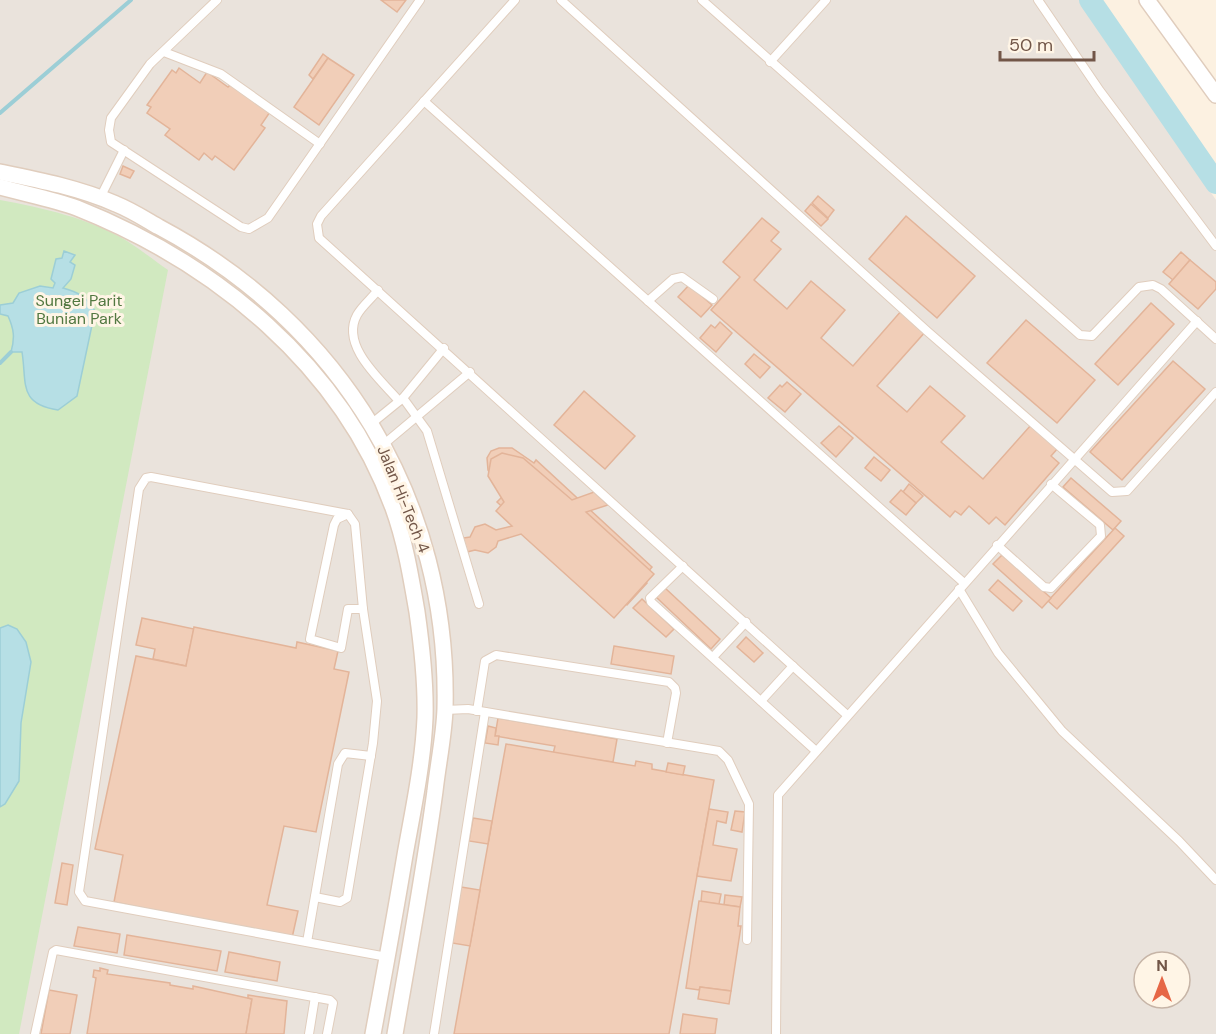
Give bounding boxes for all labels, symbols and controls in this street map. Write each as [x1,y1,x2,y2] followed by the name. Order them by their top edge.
[1000,24,1094,62] scale bar
[1009,33,1053,57] text: 50 m
[35,290,123,329] park label: Sungei Parit Bunian Park
[372,442,435,556] street label: Jalan Hi-Tech 4
[1132,950,1192,1010] north arrow
[1156,955,1168,976] text: N

